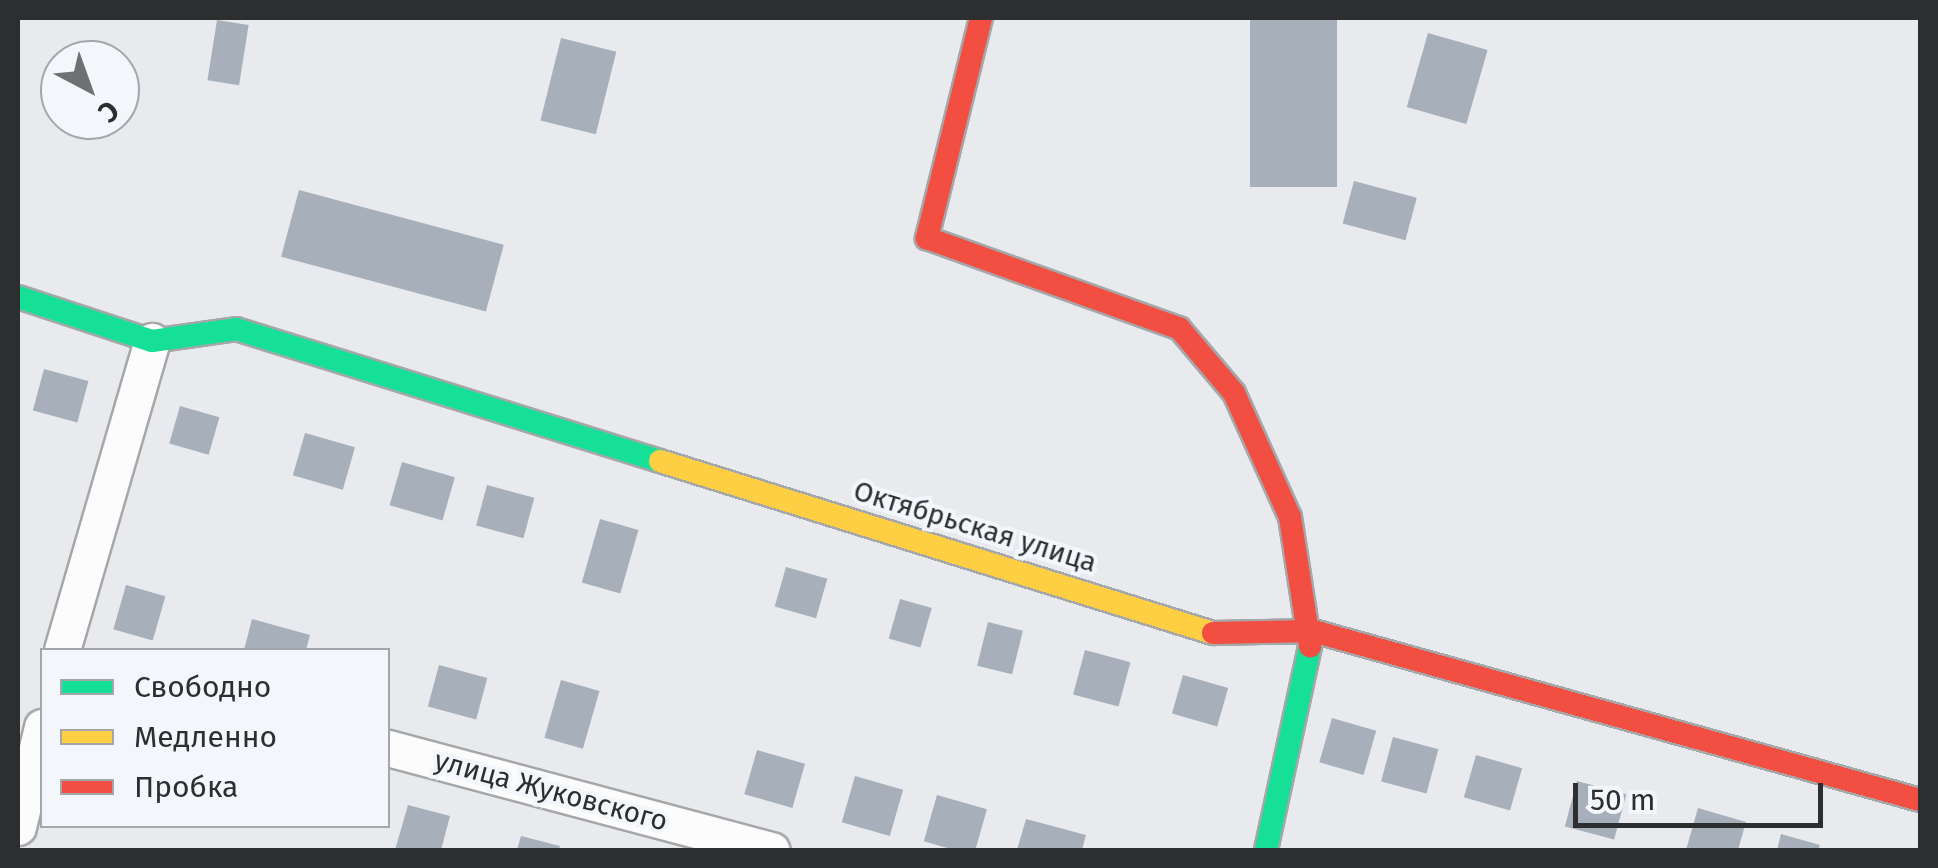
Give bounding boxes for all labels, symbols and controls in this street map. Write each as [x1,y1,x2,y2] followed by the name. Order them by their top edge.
[40,40,140,140] north arrow
[92,94,126,129] text: С
[849,474,1101,580] street label: Октябрьская улица
[40,648,390,828] legend
[134,669,271,705] text: Свободно
[134,719,277,755] text: Медленно
[431,744,671,838] street label: улица Жуковского
[1578,763,1828,825] scale bar
[134,769,238,805] text: Пробка
[1590,782,1655,818] text: 50 m

